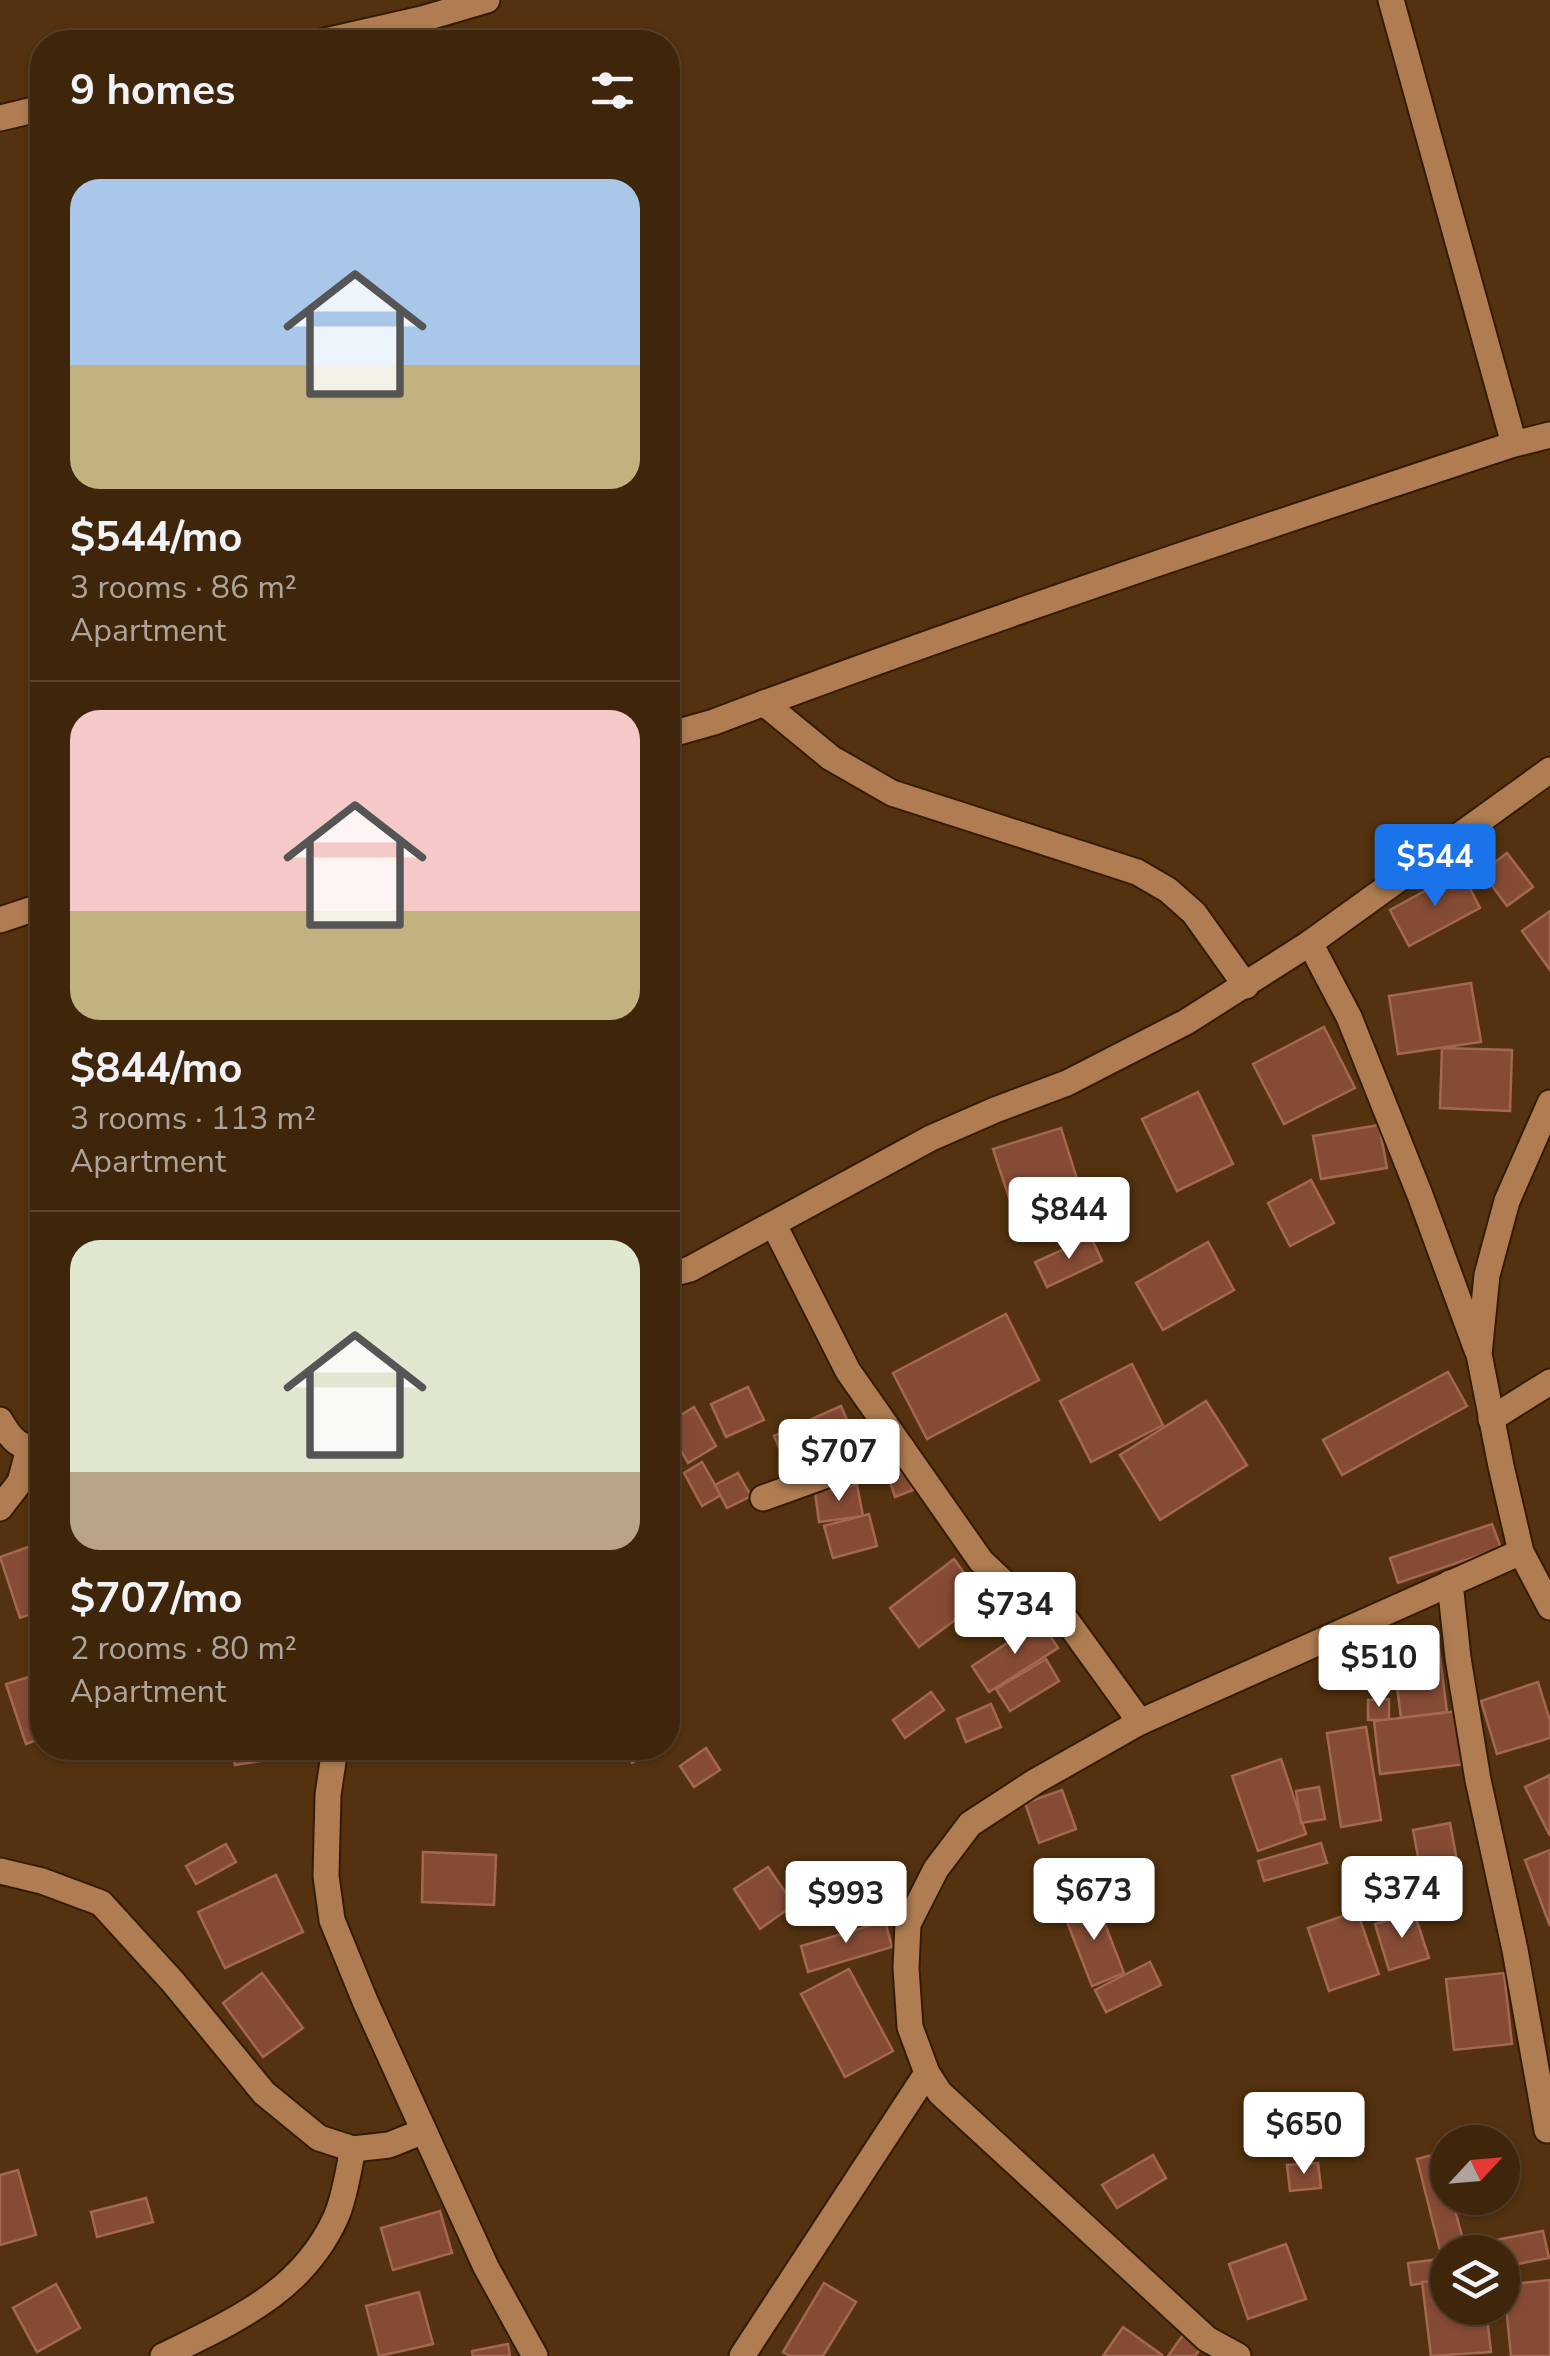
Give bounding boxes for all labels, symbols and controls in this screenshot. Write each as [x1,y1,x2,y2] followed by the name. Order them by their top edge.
[70,62,235,119] text: 9 homes
[585,63,640,118] icon: filters
[265,244,445,424] icon: home
[70,509,242,566] text: $544/mo
[70,566,297,609] text: 3 rooms · 86 m²
[70,609,226,652] text: Apartment
[265,775,445,955] icon: home
[1376,824,1494,909] pin: $544
[1397,835,1473,878] text: $544
[70,1040,242,1097] text: $844/mo
[70,1097,316,1140] text: 3 rooms · 113 m²
[70,1140,226,1183] text: Apartment
[1010,1177,1128,1262] pin: $844
[1031,1188,1107,1231] text: $844
[265,1305,445,1485] icon: home
[780,1419,898,1504] pin: $707
[801,1430,877,1473] text: $707
[70,1570,242,1627] text: $707/mo
[956,1572,1074,1657] pin: $734
[977,1583,1053,1626] text: $734
[1320,1625,1438,1710] pin: $510
[70,1627,297,1670] text: 2 rooms · 80 m²
[1341,1636,1417,1679] text: $510
[70,1670,226,1713] text: Apartment
[1343,1856,1461,1941] pin: $374
[1035,1858,1153,1943] pin: $673
[787,1861,905,1946] pin: $993
[1364,1867,1440,1910] text: $374
[1056,1869,1132,1912] text: $673
[808,1872,884,1915] text: $993
[1245,2092,1363,2177] pin: $650
[1266,2103,1342,2146] text: $650
[1430,2125,1520,2215] north arrow
[1430,2125,1520,2325] map controls
[1430,2235,1520,2325] button: layers

